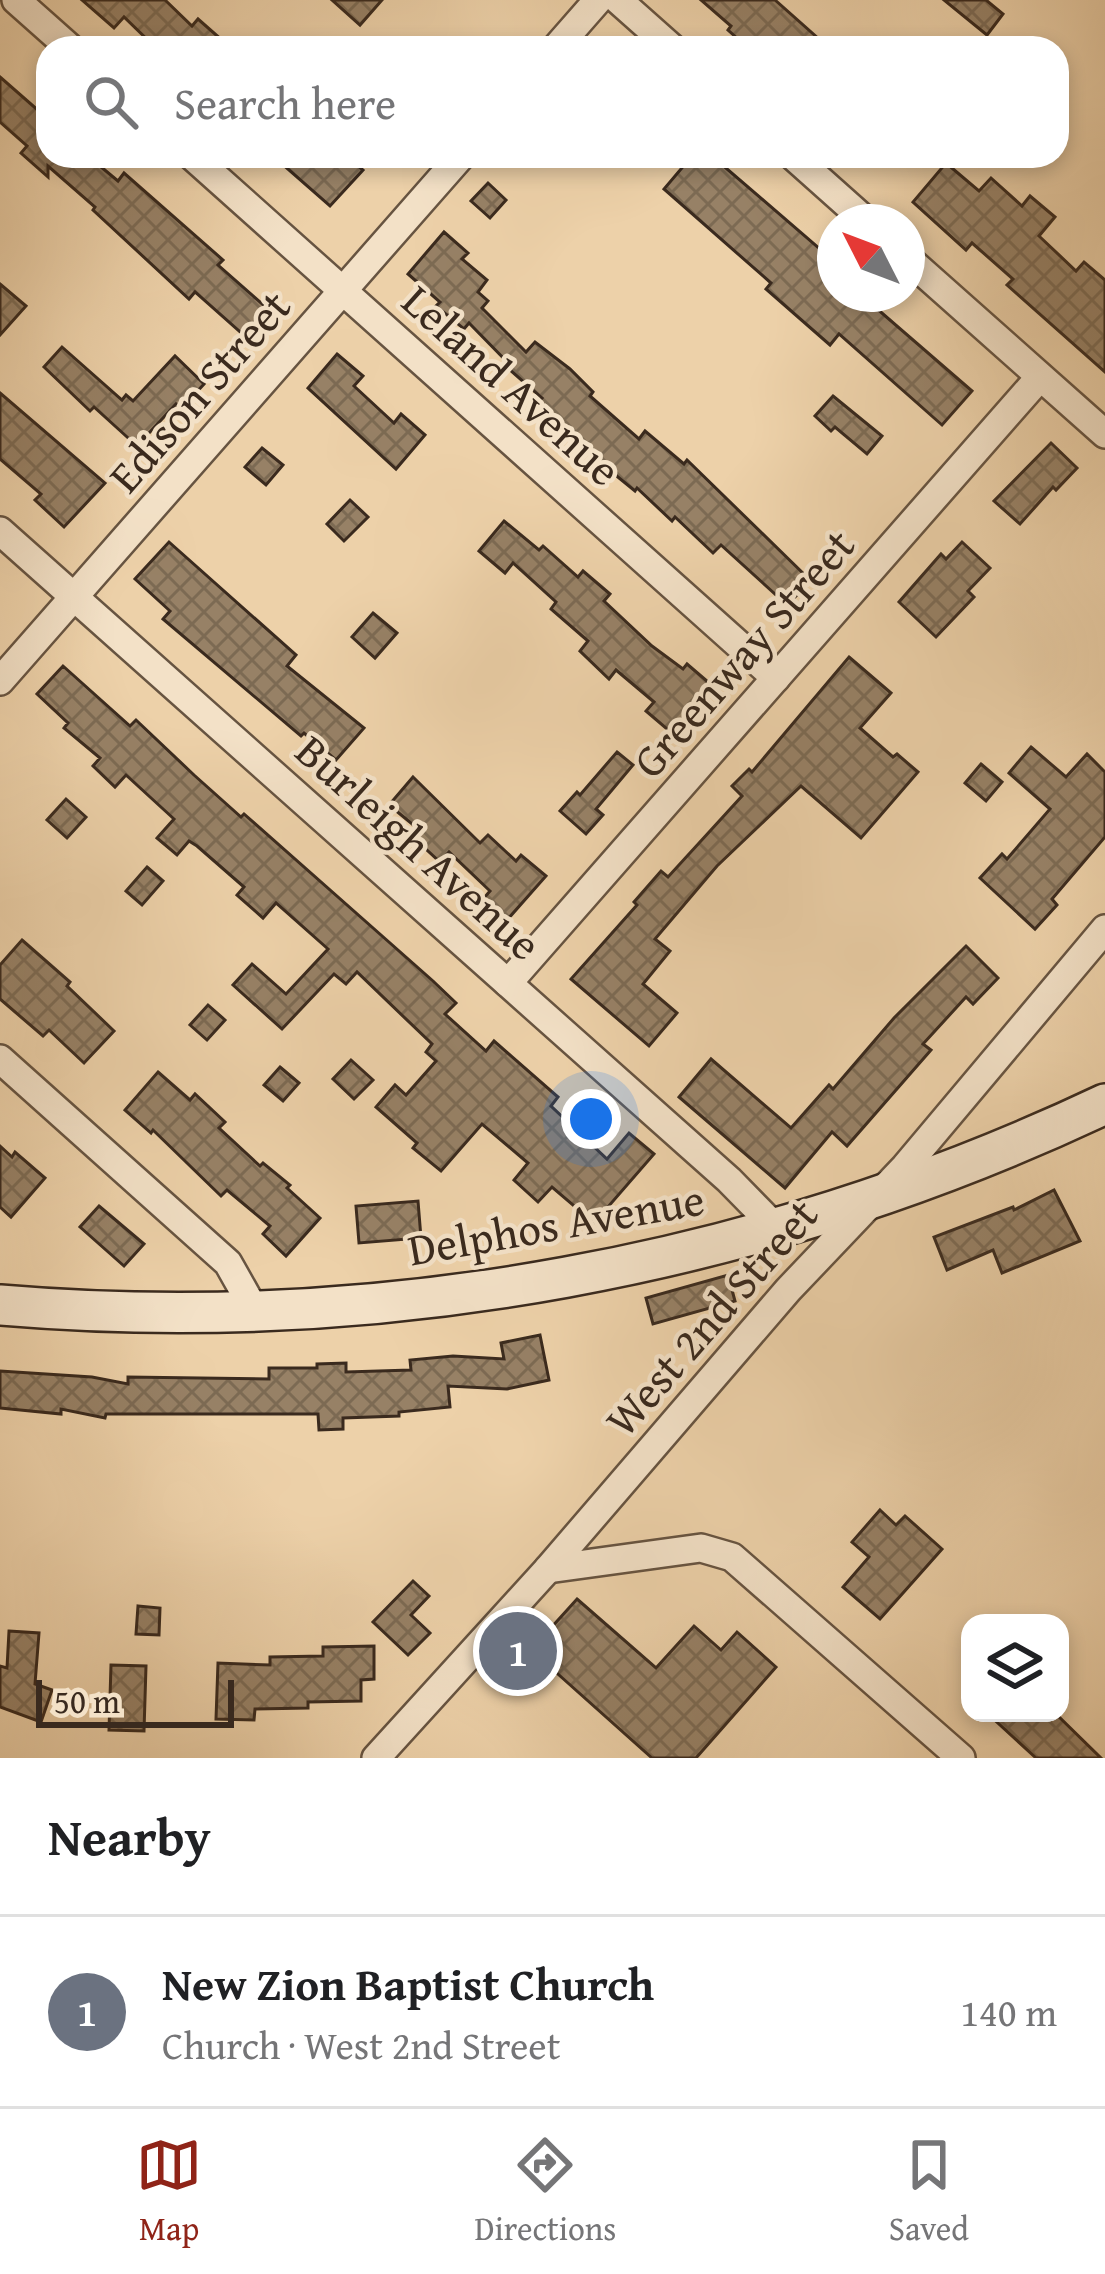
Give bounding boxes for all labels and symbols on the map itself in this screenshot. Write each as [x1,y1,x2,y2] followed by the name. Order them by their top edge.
[817,204,925,312] north arrow
[389,269,636,501] street label: Leland Avenue
[92,275,305,506] street label: Edison Street
[616,514,869,791] street label: Greenway Street
[282,719,557,975] street label: Burleigh Avenue
[561,1089,621,1149] your location
[403,1165,709,1282] street label: Delphos Avenue
[589,1184,832,1450] street label: West 2nd Street
[479,1606,557,1696] pin: 1
[36,1674,234,1727] scale bar

